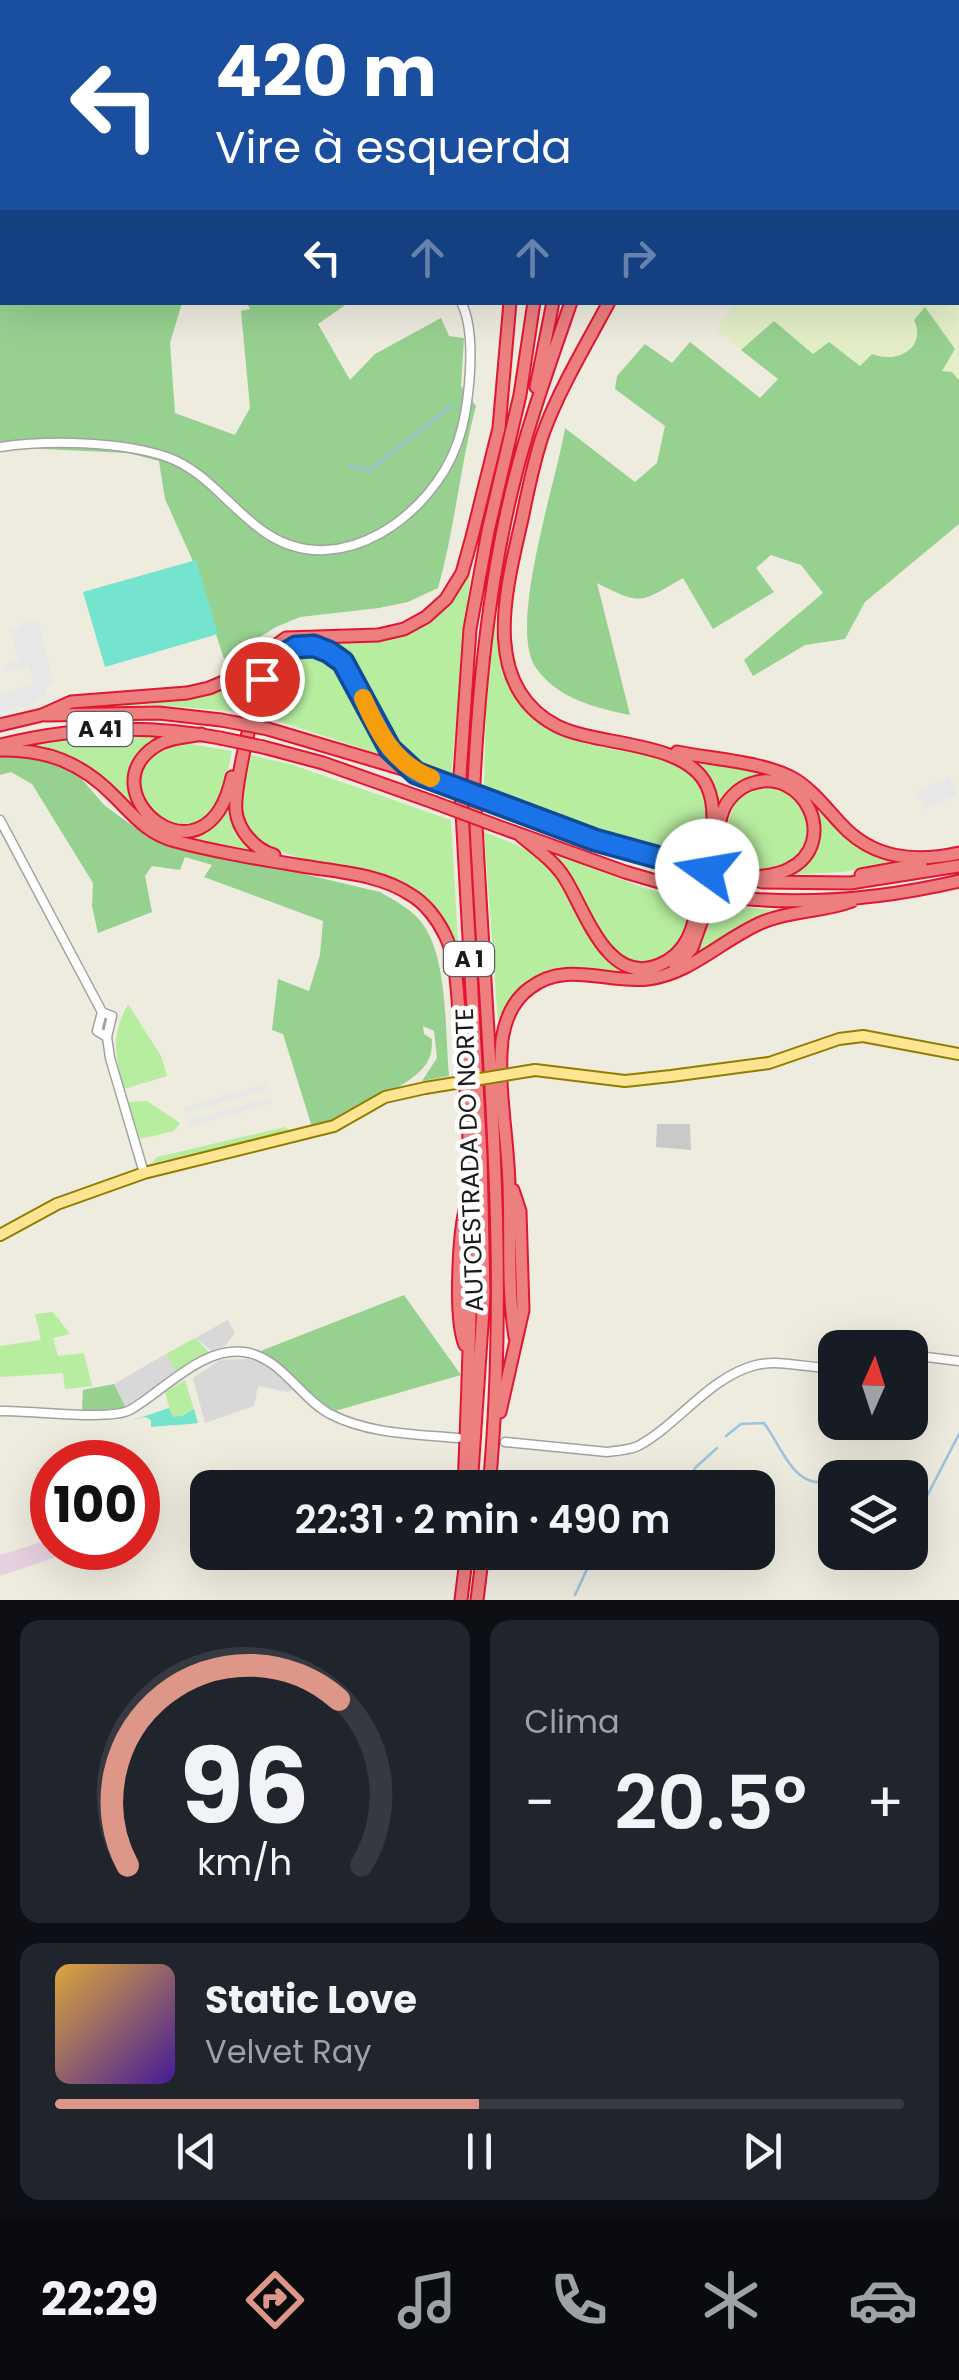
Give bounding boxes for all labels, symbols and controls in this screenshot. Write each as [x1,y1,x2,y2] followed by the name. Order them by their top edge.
[215,22,437,121] text: 420 m
[50,40,180,170] icon: left
[215,116,572,179] text: Vire à esquerda
[295,230,350,285] icon: left
[400,230,455,285] icon: ahead
[505,230,560,285] icon: ahead
[610,230,665,285] icon: right
[220,637,305,722] pin
[235,652,290,707] icon: arrive
[68,712,132,746] road number: A 41
[655,819,759,923] position arrow
[444,942,494,976] road number: A 1
[447,1007,492,1312] street label: AUTOESTRADA DO NORTE
[818,1330,928,1440] north arrow
[818,1330,928,1570] map controls
[30,1440,160,1570] speed limit sign: 100
[818,1460,928,1570] button: layers
[295,1493,670,1546] text: 22:31 · 2 min · 490 m
[525,1699,620,1744] text: Clima
[180,1714,310,1859] text: 96
[614,1750,807,1855] text: 20.5°
[525,1764,555,1841] text: −
[866,1764,904,1841] text: +
[197,1837,292,1888] text: km/h
[205,1973,417,2026] text: Static Love
[205,2029,371,2074] text: Velvet Ray
[169,2124,224,2179] icon: previous
[452,2124,507,2179] icon: pause
[735,2124,790,2179] icon: next
[240,2265,310,2335] icon: directions
[392,2265,462,2335] icon: music
[544,2265,614,2335] icon: phone
[696,2265,766,2335] icon: climate
[848,2265,918,2335] icon: car
[41,2268,159,2331] text: 22:29

